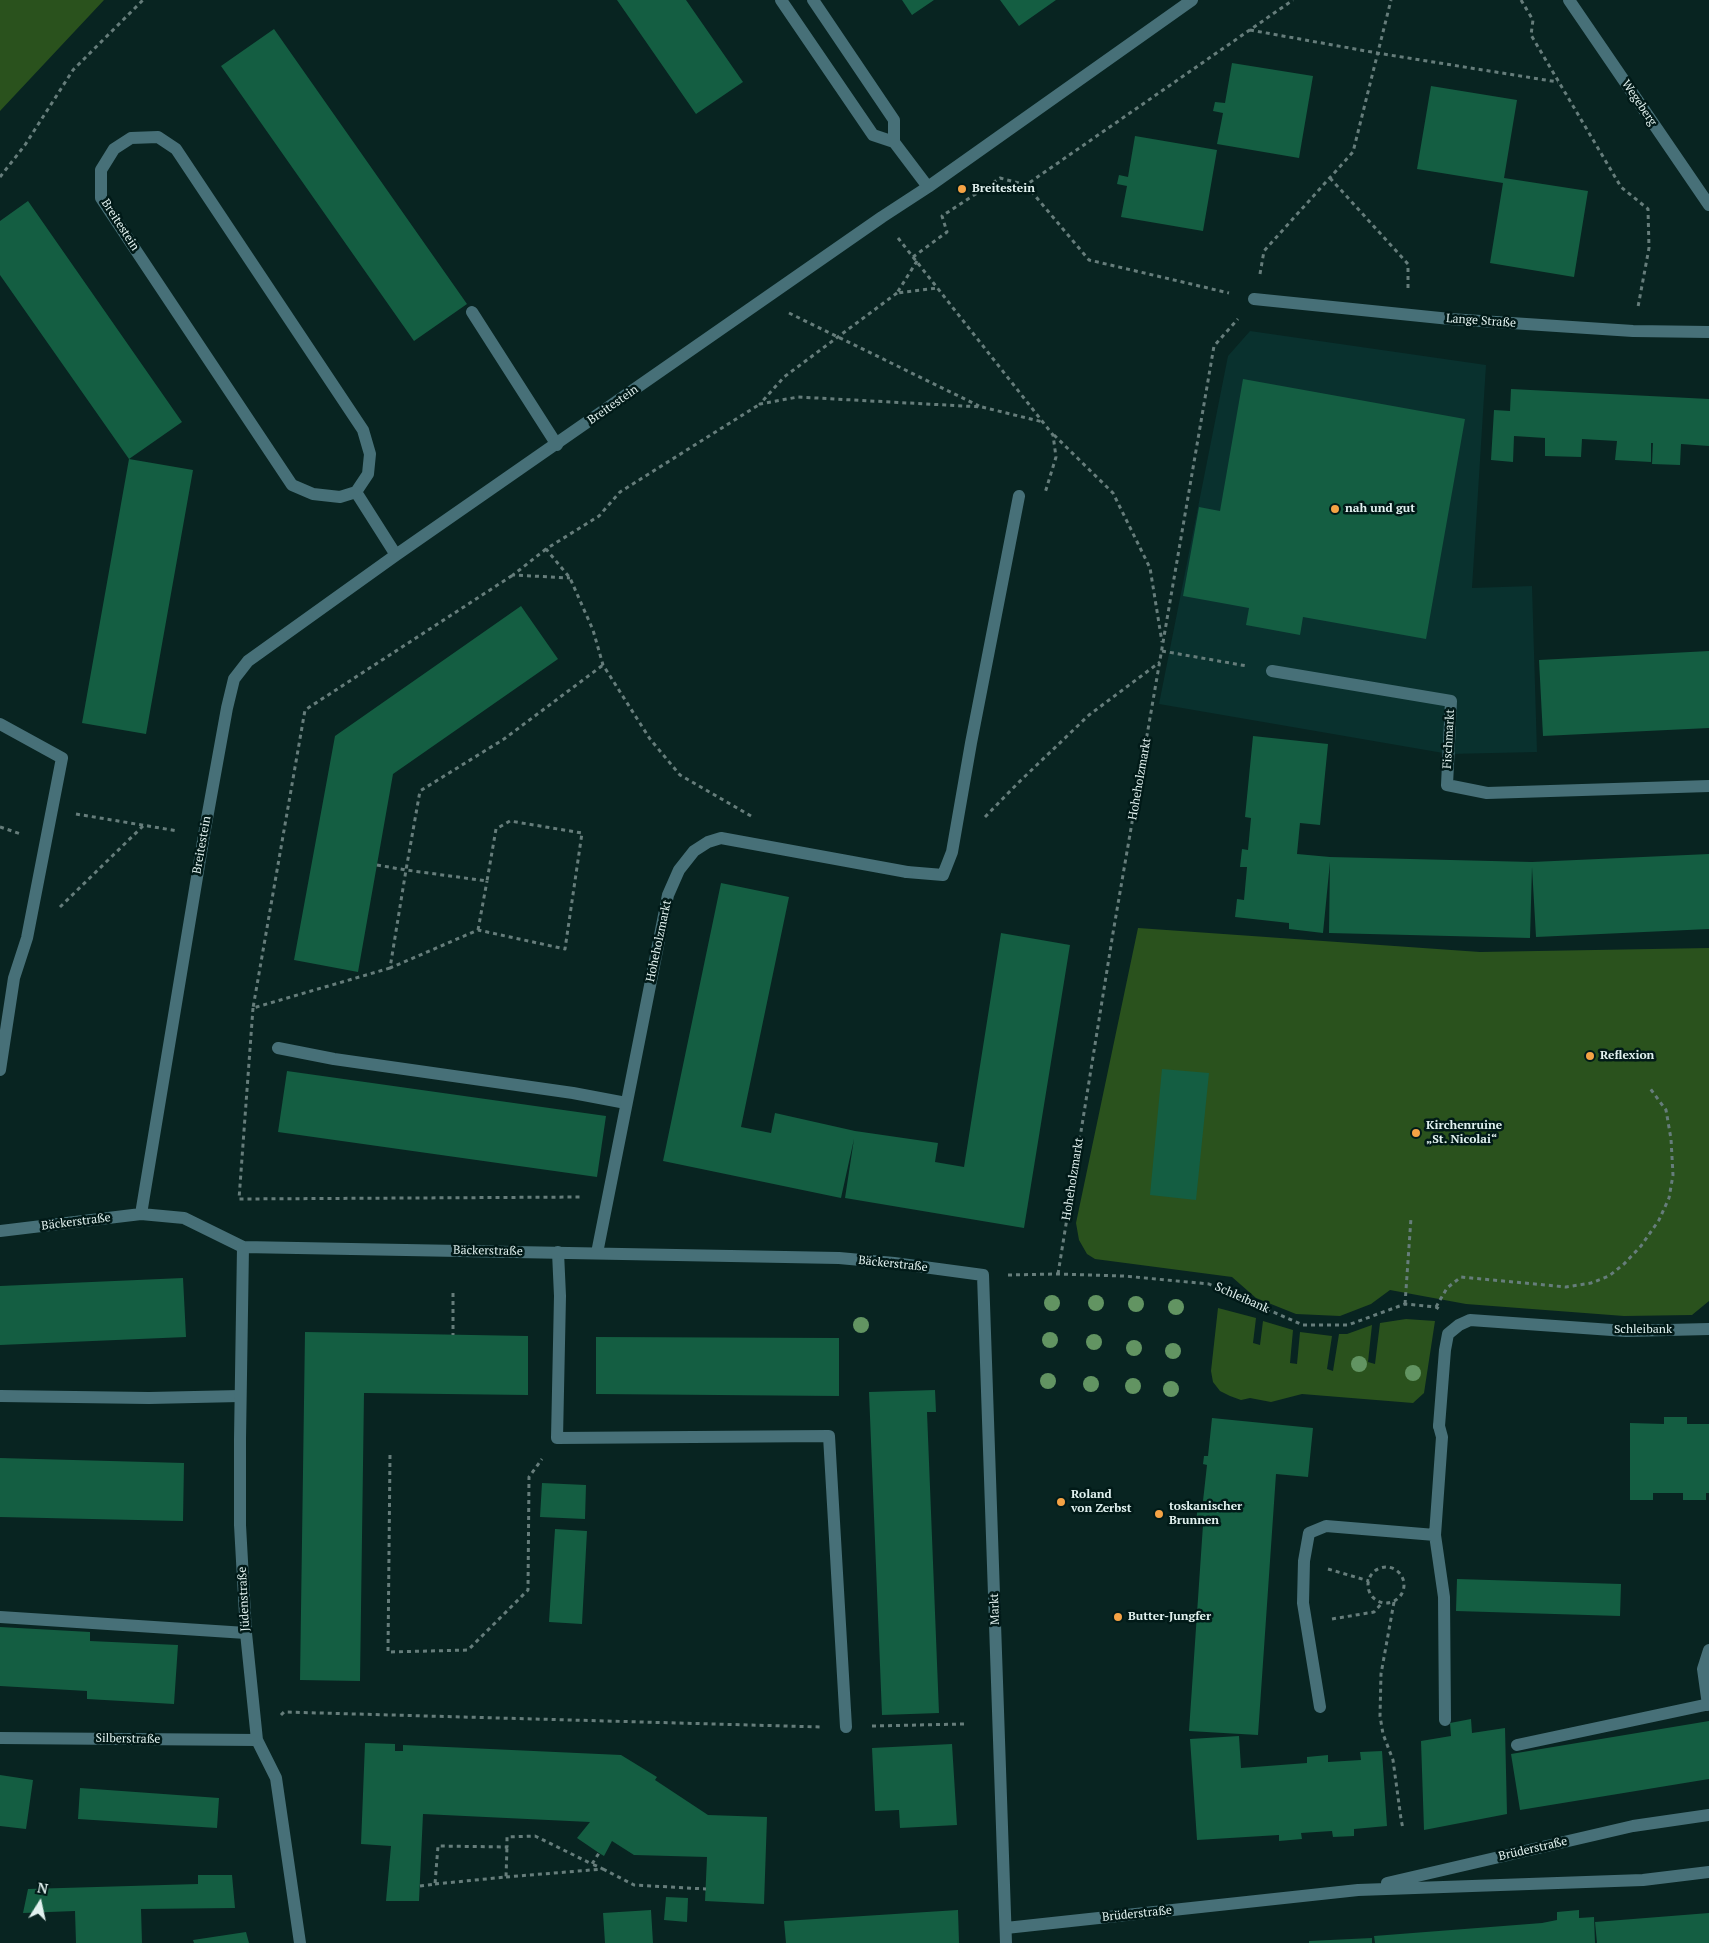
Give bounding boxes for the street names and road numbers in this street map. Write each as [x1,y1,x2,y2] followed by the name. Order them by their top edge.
[1618,77,1660,129] street label: Wegeberg
[98,197,142,253] street label: Breitestein
[1445,311,1517,331] street label: Lange Straße
[585,382,641,428] street label: Breitestein
[1440,709,1458,769] street label: Fischmarkt
[1126,737,1154,821] street label: Hoheholzmarkt
[190,815,214,875] street label: Breitestein
[643,899,675,983] street label: Hoheholzmarkt
[1059,1137,1087,1221] street label: Hoheholzmarkt
[41,1211,111,1233] street label: Bäckerstraße
[453,1243,523,1259] street label: Bäckerstraße
[858,1253,928,1275] street label: Bäckerstraße
[1212,1280,1272,1316] street label: Schleibank
[1614,1323,1672,1337] street label: Schleibank
[235,1566,253,1632] street label: Jüdenstraße
[987,1593,1003,1625] street label: Markt
[95,1731,161,1747] street label: Silberstraße
[1497,1834,1569,1864] street label: Brüderstraße
[1101,1903,1173,1925] street label: Brüderstraße

